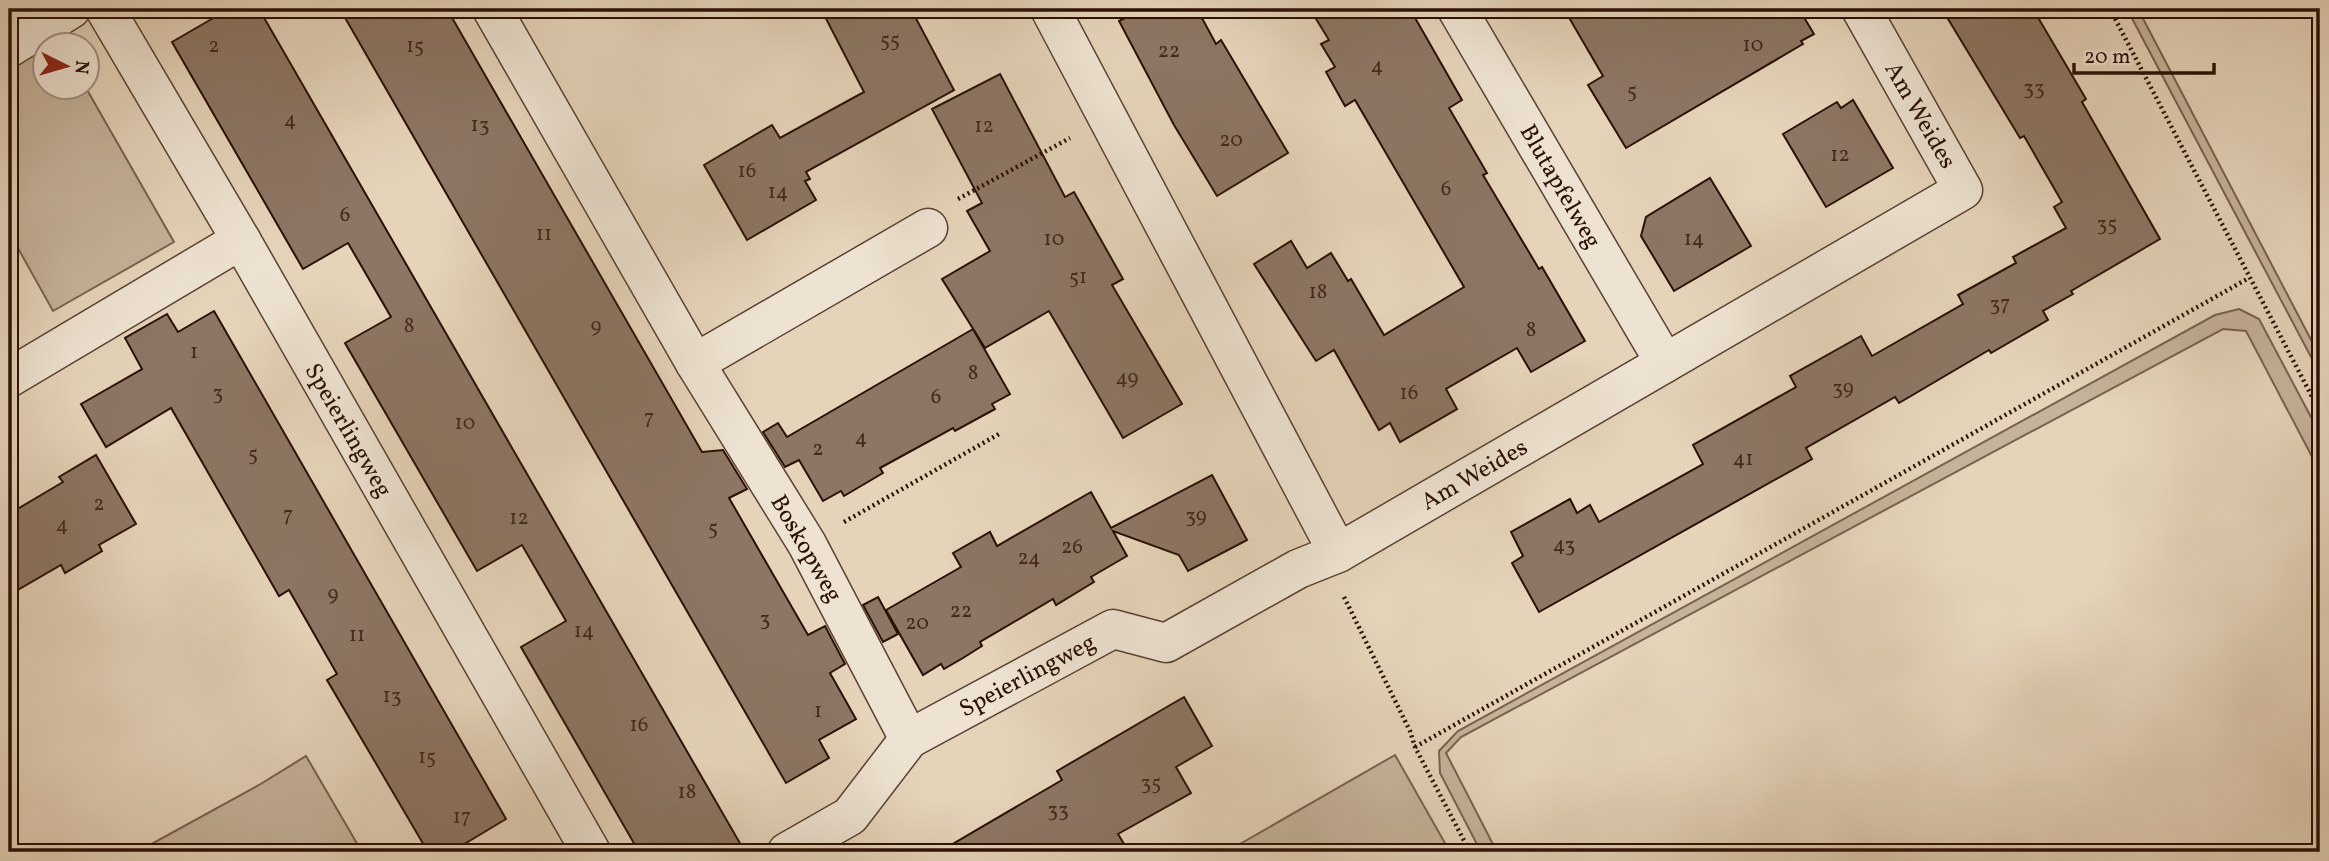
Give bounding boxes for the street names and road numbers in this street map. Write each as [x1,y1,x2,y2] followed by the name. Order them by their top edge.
[1875,56,1964,176] street label: Am Weides
[1510,119,1609,255] street label: Blutapfelweg
[295,358,399,504] street label: Speierlingweg
[1415,431,1535,520] street label: Am Weides
[761,489,850,609] street label: Boskopweg
[954,627,1102,727] street label: Speierlingweg

